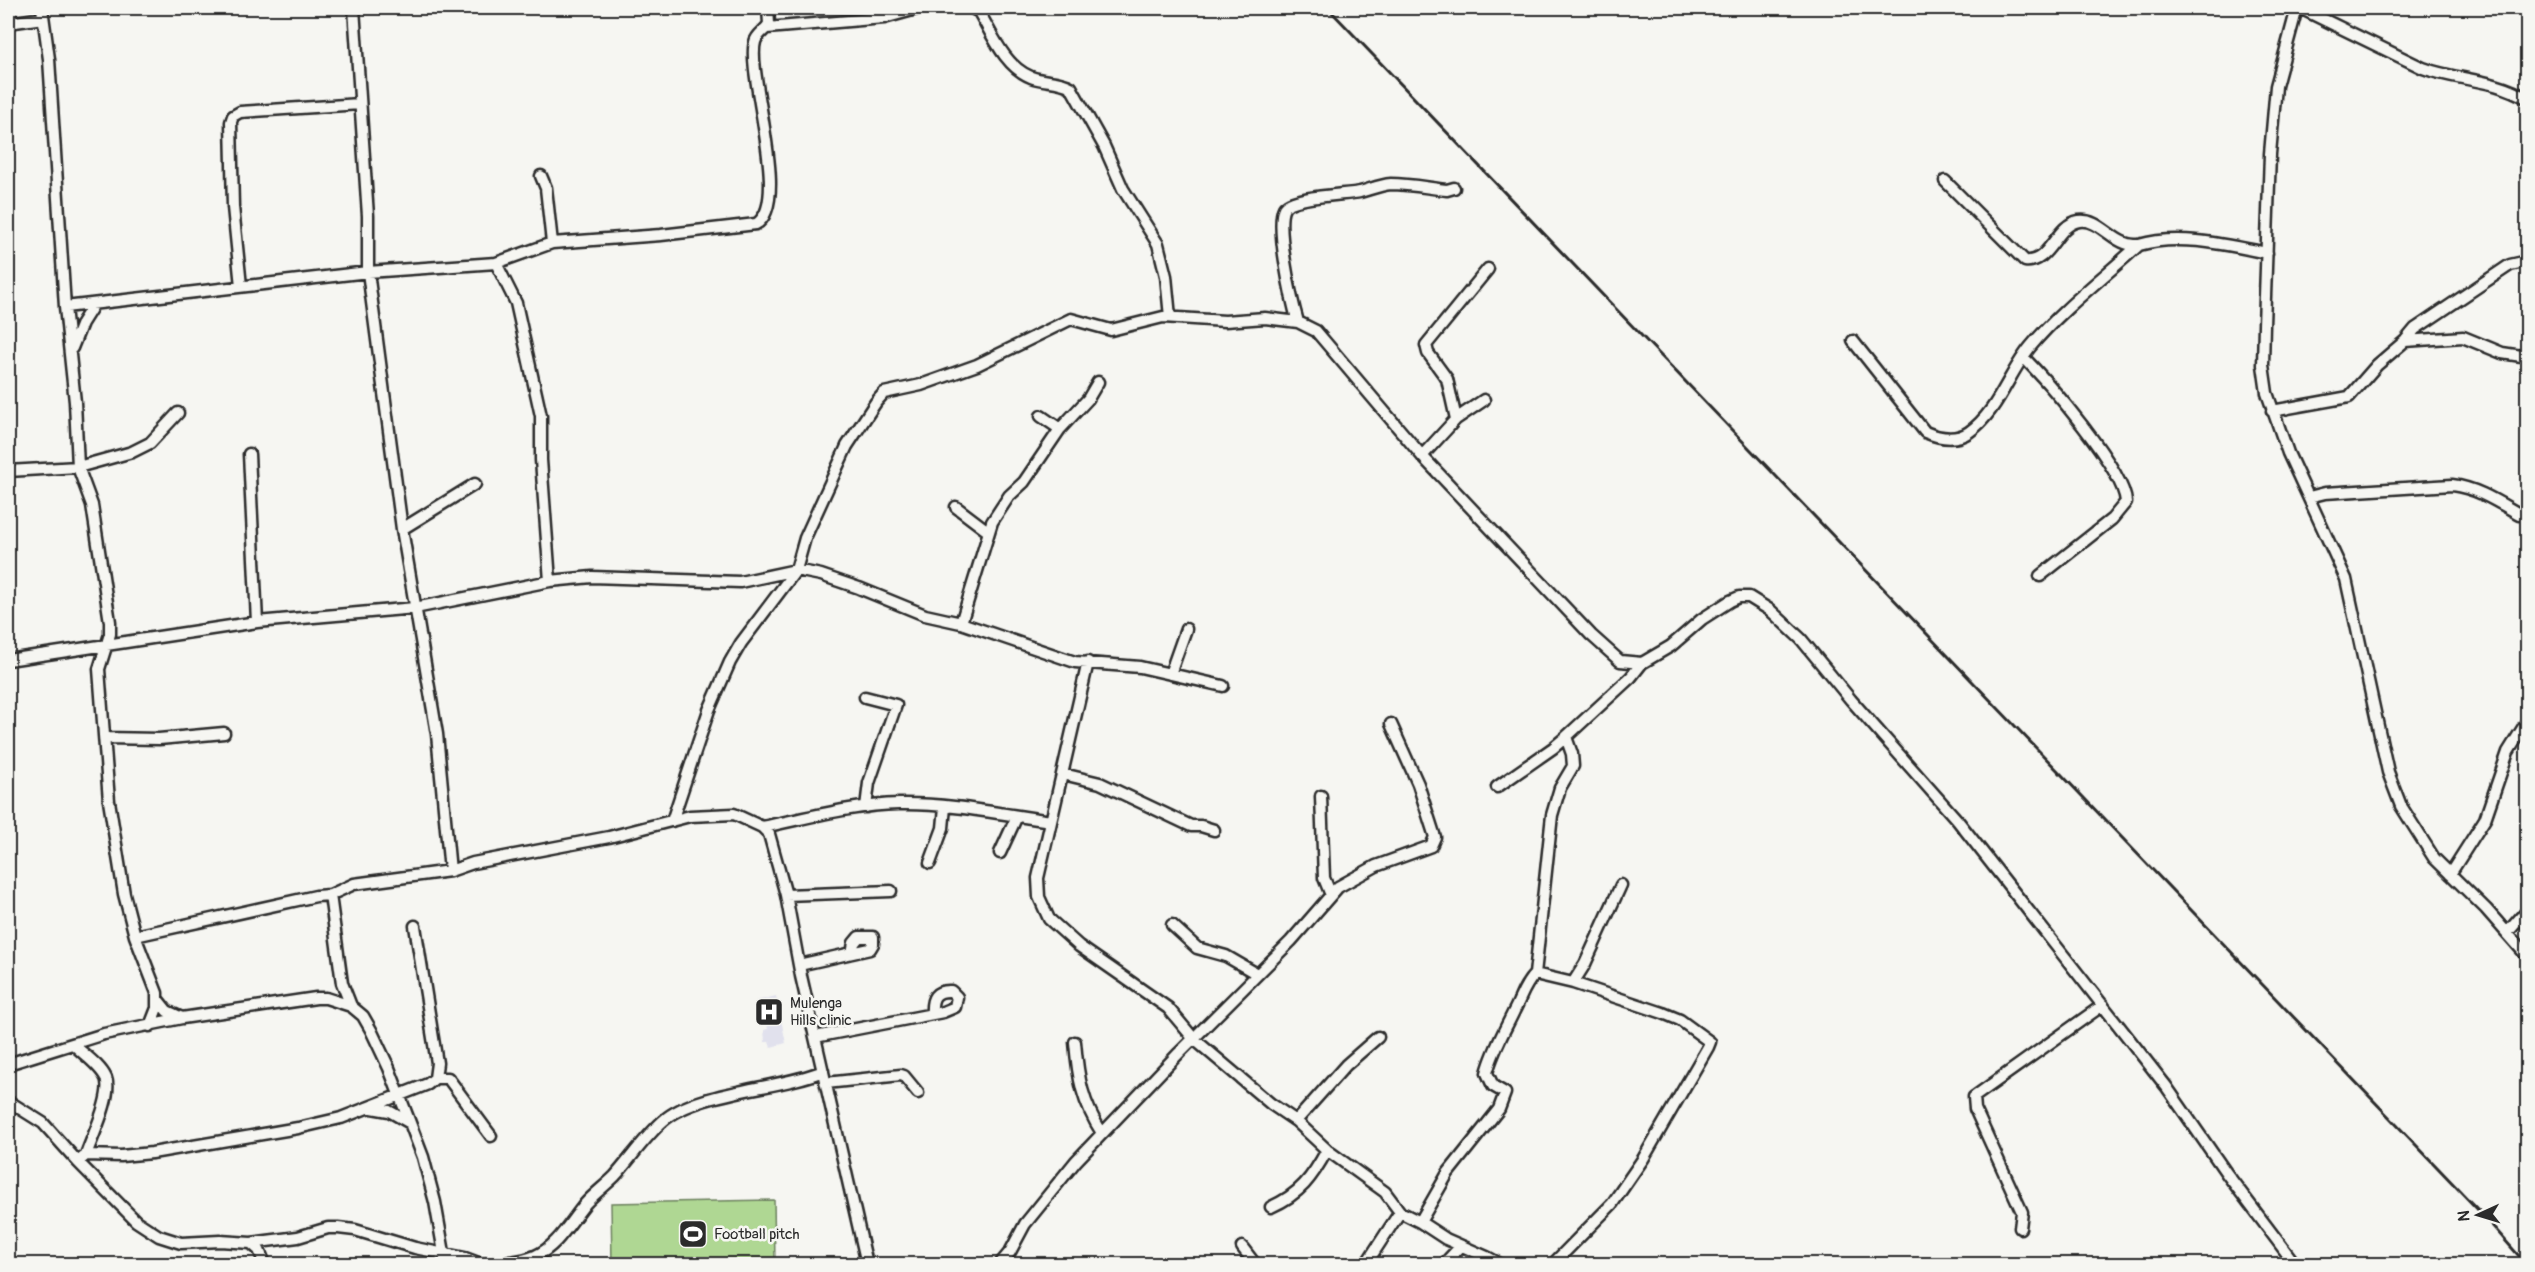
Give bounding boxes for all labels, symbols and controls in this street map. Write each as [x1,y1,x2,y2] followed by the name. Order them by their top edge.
[790,994,852,1030] place label: Mulenga Hills clinic
[753,996,785,1028] hospital icon: Mulenga Hills clinic
[2448,1185,2508,1245] north arrow
[2454,1210,2474,1222] text: N
[677,1218,709,1250] sports icon: Football pitch
[714,1225,800,1244] place label: Football pitch

